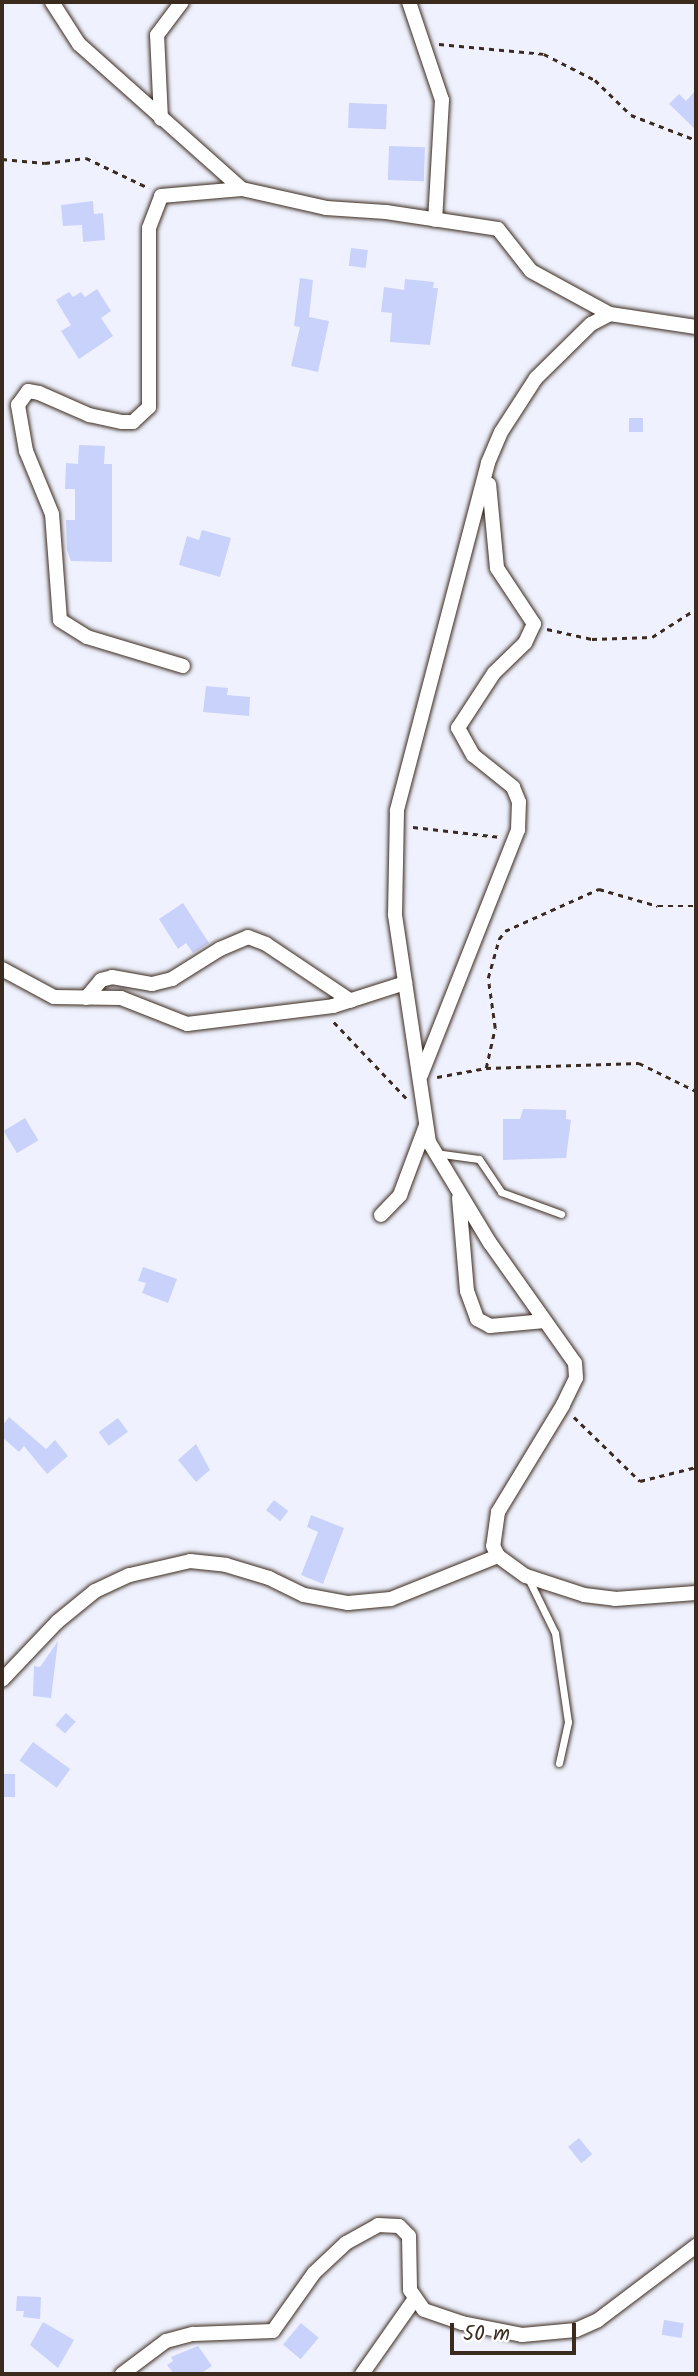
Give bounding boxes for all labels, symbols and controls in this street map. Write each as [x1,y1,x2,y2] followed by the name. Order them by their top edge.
[453,2310,579,2354] scale bar
[463,2318,510,2351] text: 50 m

